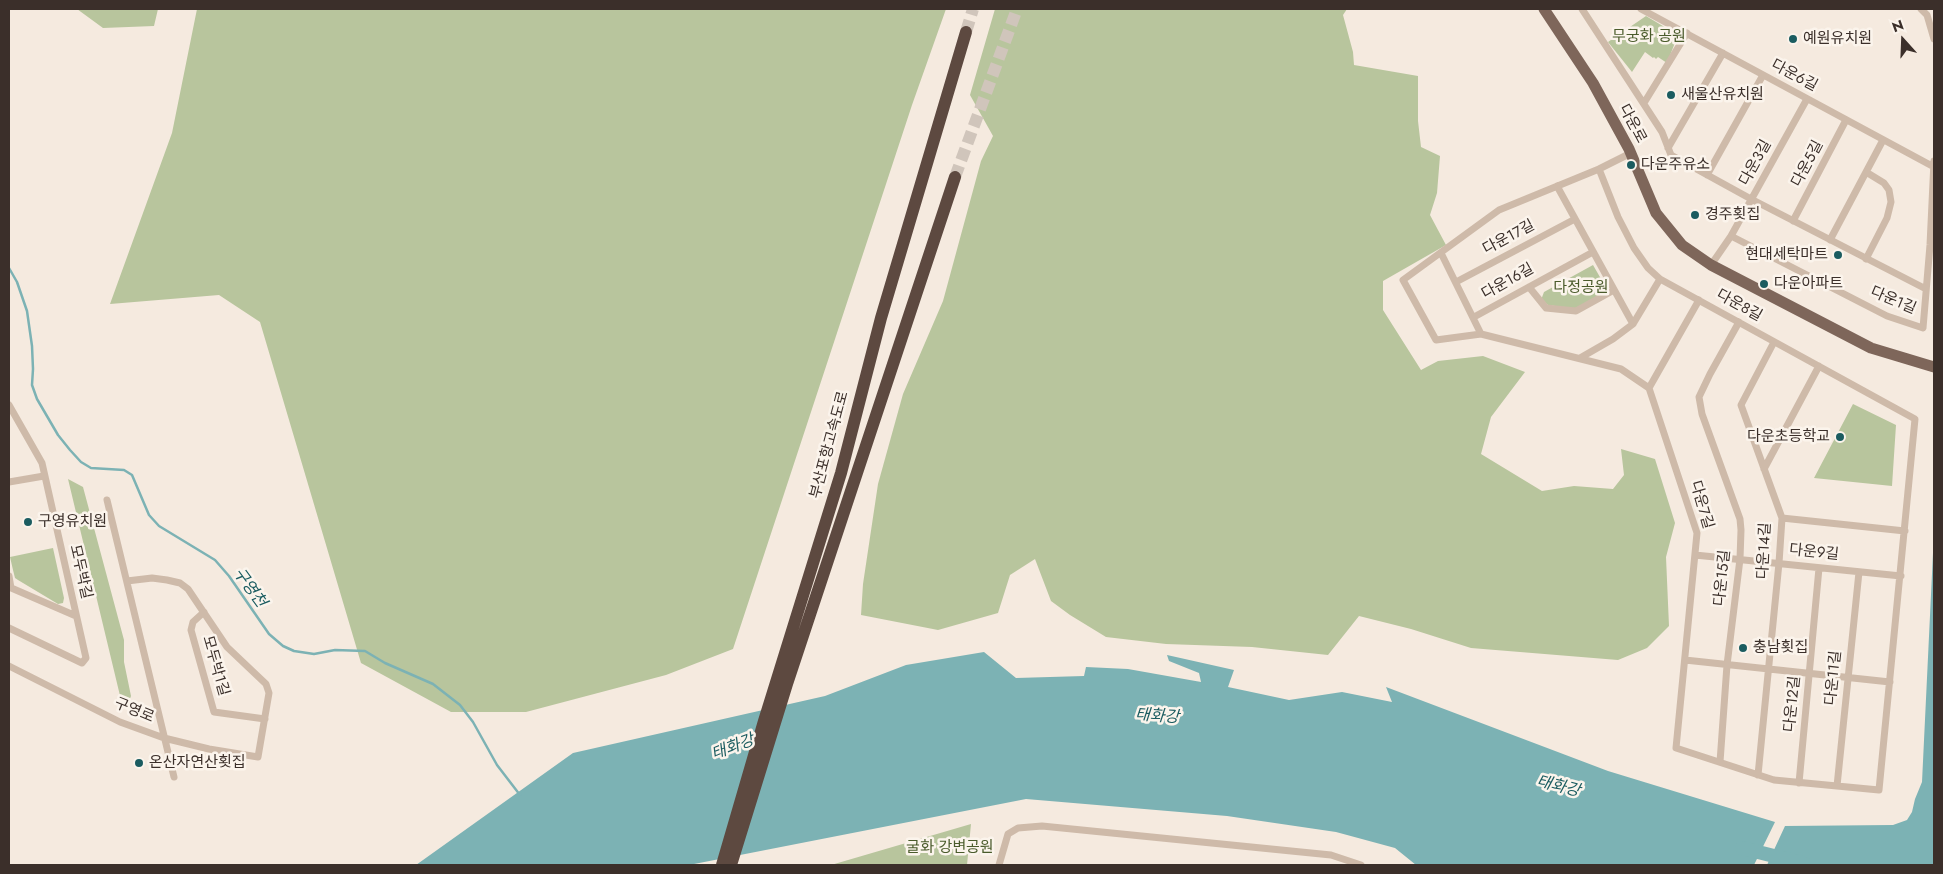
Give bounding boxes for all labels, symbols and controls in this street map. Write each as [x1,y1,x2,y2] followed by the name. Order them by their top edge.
[1878,15,1928,65] north arrow
[1889,15,1907,37] text: N
[1612,28,1686,46] park label: 무궁화 공원
[1803,30,1872,48] place label: 예원유치원
[1787,33,1799,45] marker: 예원유치원
[1768,56,1820,96] street label: 다운6길
[1681,86,1764,104] place label: 새울산유치원
[1665,89,1677,101] marker: 새울산유치원
[1614,101,1650,147] street label: 다운로
[1736,137,1776,189] street label: 다운3길
[1788,138,1828,190] street label: 다운5길
[1641,156,1710,174] place label: 다운주유소
[1625,159,1637,171] marker: 다운주유소
[1705,206,1760,224] place label: 경주횟집
[1689,209,1701,221] marker: 경주횟집
[1480,217,1538,259] street label: 다운17길
[1745,246,1828,264] place label: 현대세탁마트
[1832,249,1844,261] marker: 현대세탁마트
[1479,260,1537,304] street label: 다운16길
[1774,275,1843,293] place label: 다운아파트
[1758,278,1770,290] marker: 다운아파트
[1553,279,1609,297] park label: 다정공원
[1867,283,1919,319] street label: 다운1길
[1713,286,1765,326] street label: 다운8길
[807,389,853,501] street label: 부산포항고속도로
[1747,428,1830,446] place label: 다운초등학교
[1834,431,1846,443] marker: 다운초등학교
[1686,479,1716,531] street label: 다운7길
[38,513,107,531] place label: 구영유치원
[22,516,34,528] marker: 구영유치원
[1755,522,1775,580] street label: 다운14길
[1788,541,1840,565] street label: 다운9길
[65,543,95,601] street label: 모두박길
[1711,549,1735,607] street label: 다운15길
[228,564,270,612] water label: 구영천
[198,634,232,698] street label: 모두박1길
[1753,639,1808,657] place label: 충남횟집
[1737,642,1749,654] marker: 충남횟집
[1822,650,1846,706] street label: 다운11길
[1781,675,1805,733] street label: 다운12길
[111,695,157,727] street label: 구영로
[1134,706,1180,728] water label: 태화강
[709,731,757,765] water label: 태화강
[149,754,246,772] place label: 온산자연산횟집
[133,757,145,769] marker: 온산자연산횟집
[1534,772,1582,802] water label: 태화강
[906,839,994,857] park label: 굴화 강변공원

